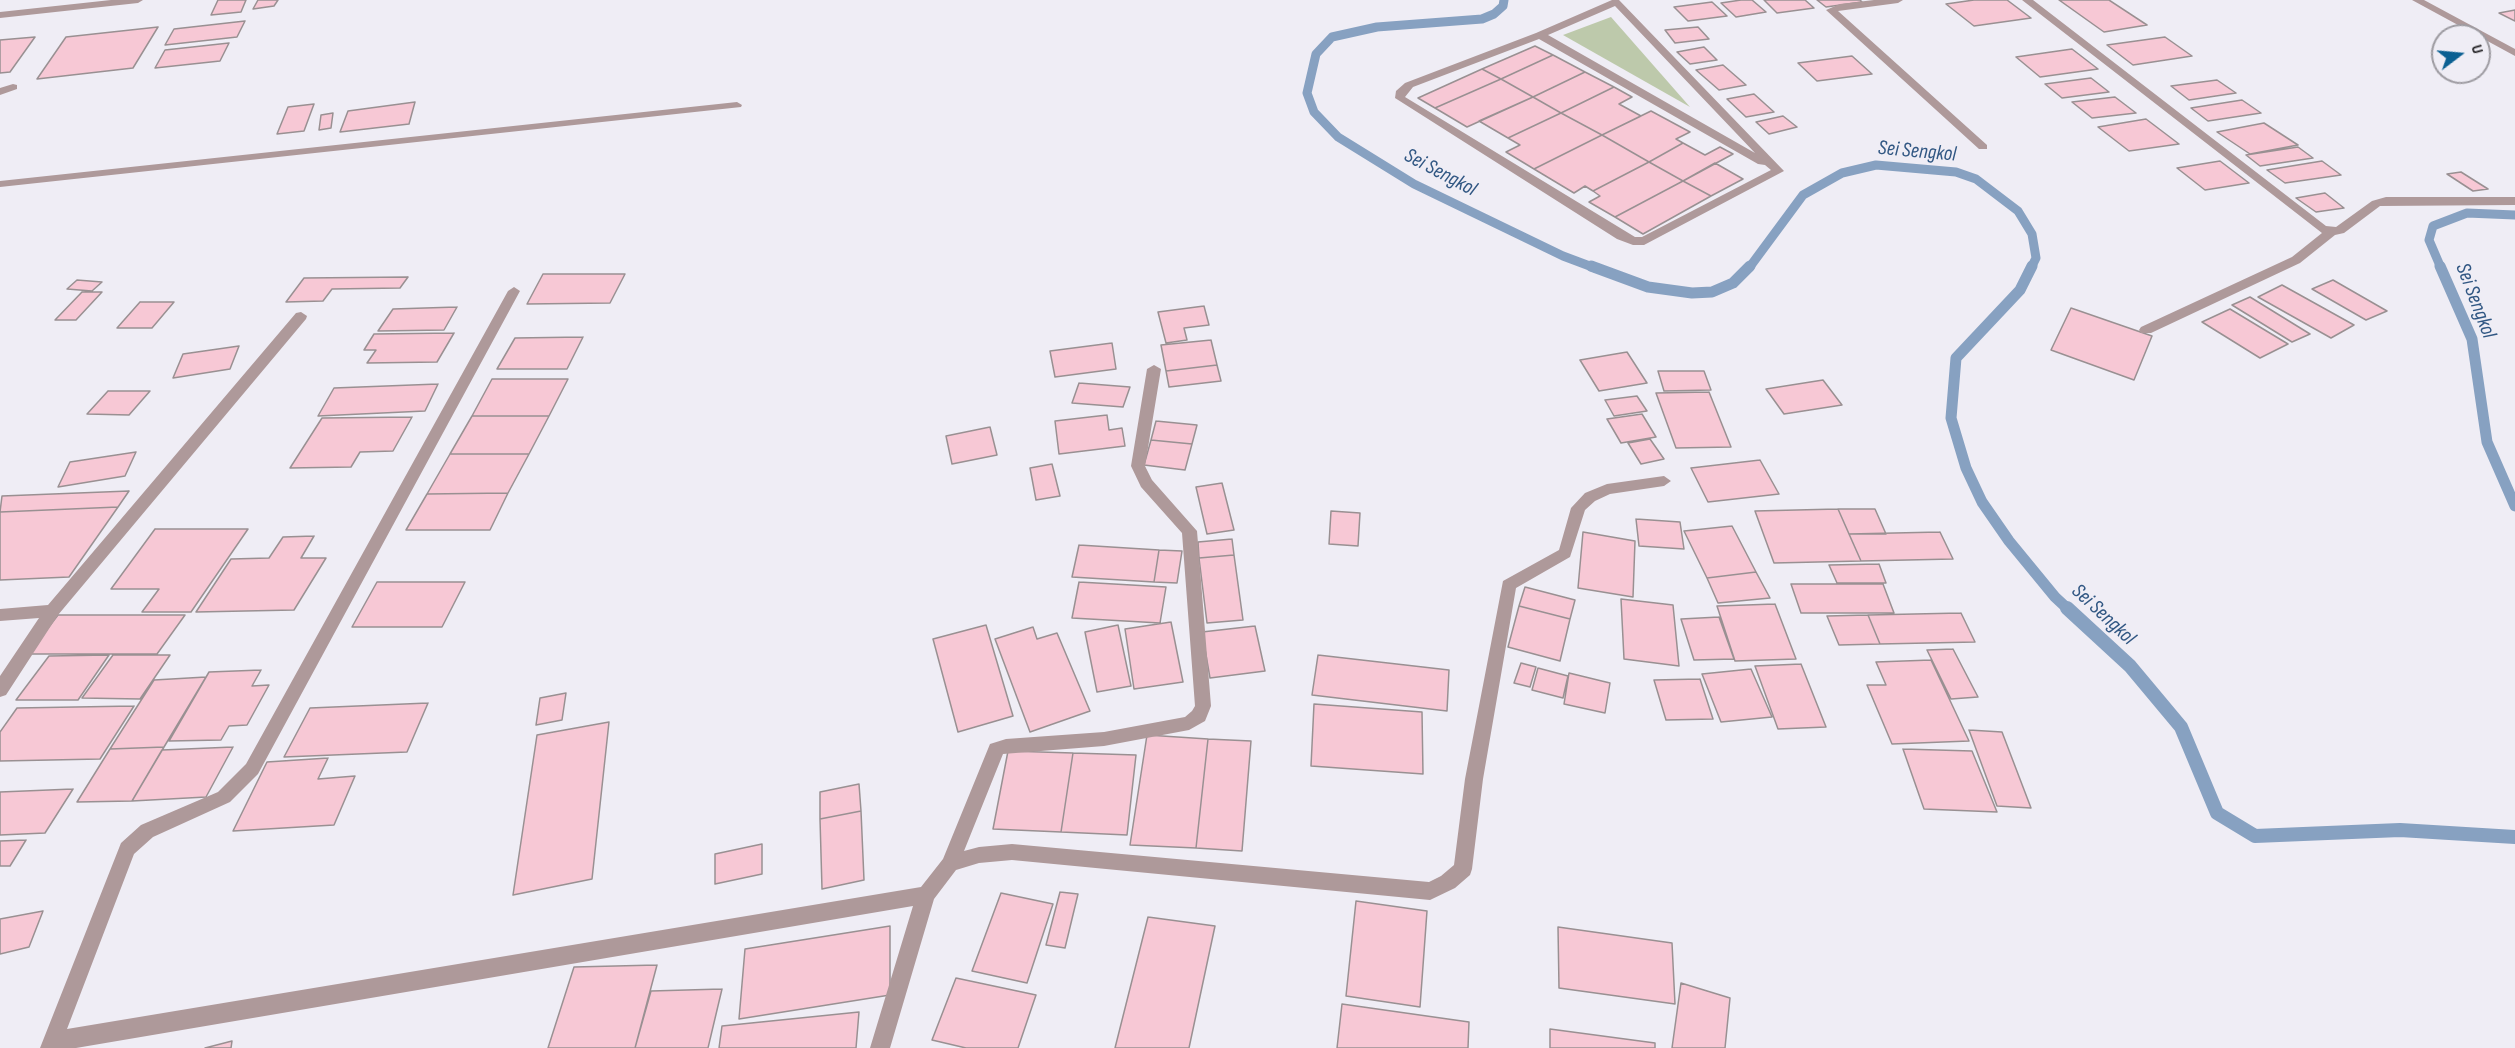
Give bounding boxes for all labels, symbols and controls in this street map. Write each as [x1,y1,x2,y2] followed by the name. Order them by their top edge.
[2431,24,2491,84] north arrow
[2467,43,2487,56] text: U
[1877,136,1957,168] water label: Sei Sengkol
[1400,143,1480,203] water label: Sei Sengkol
[2449,260,2501,342] water label: Sei Sengkol
[2066,579,2140,651] water label: Sei Sengkol

